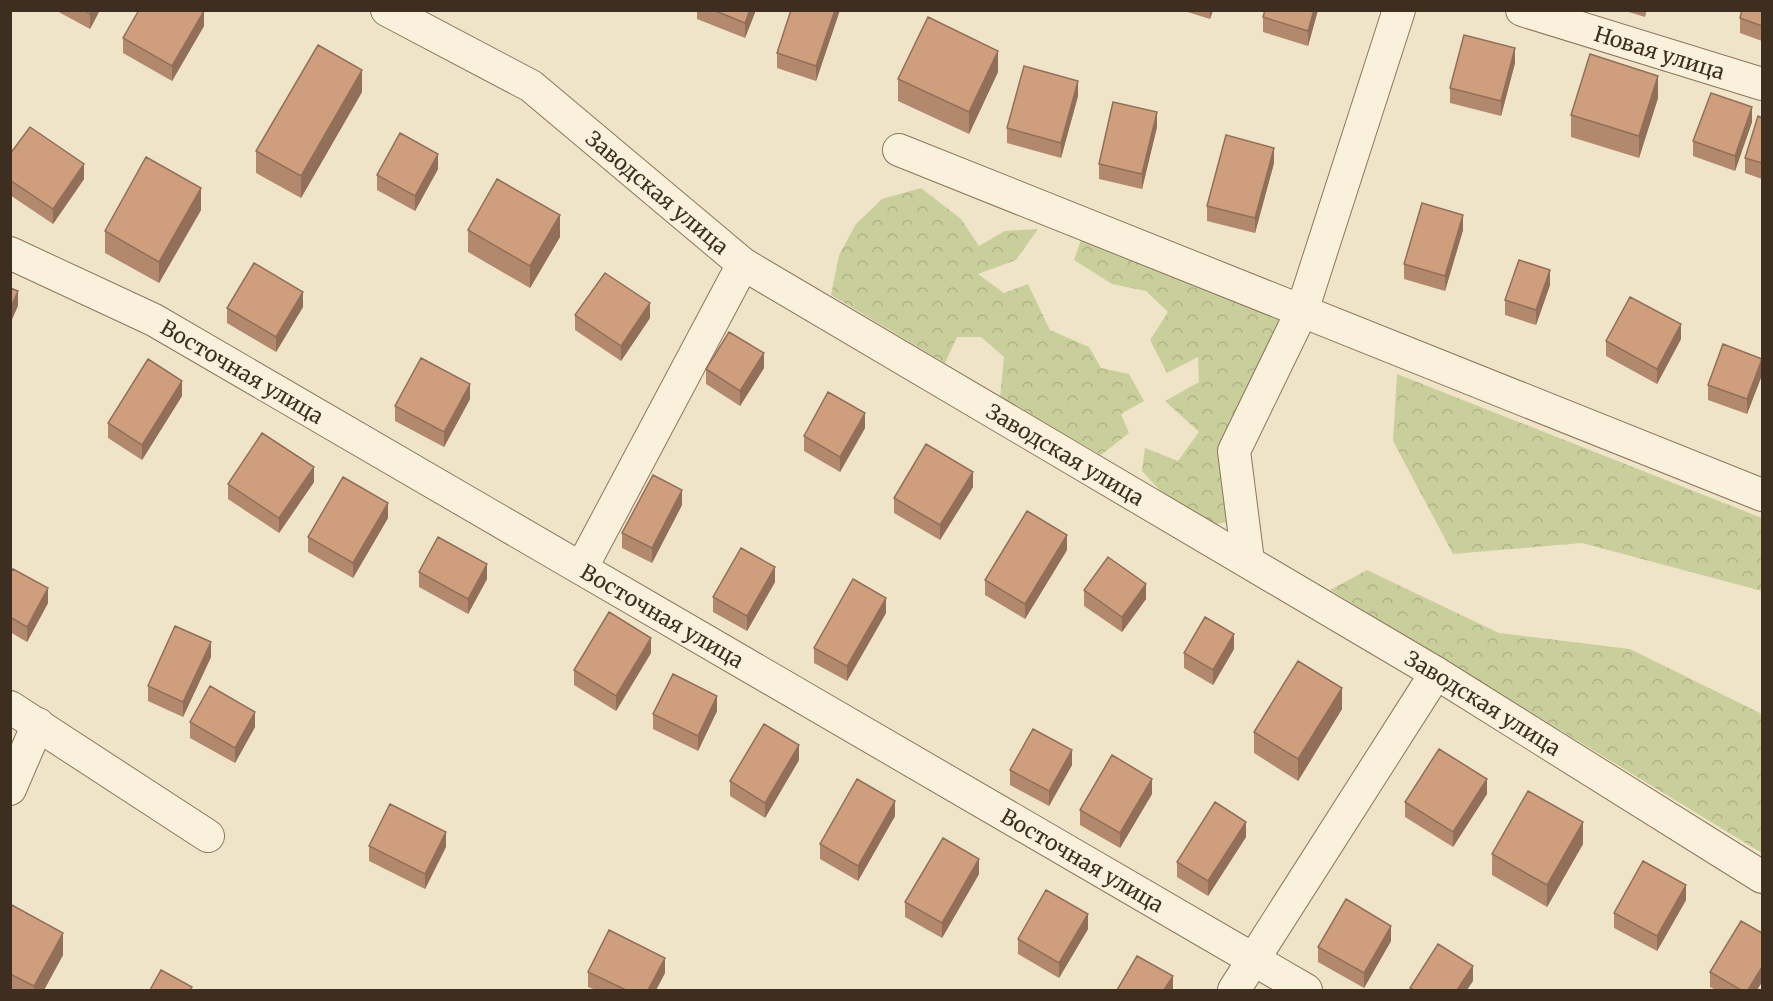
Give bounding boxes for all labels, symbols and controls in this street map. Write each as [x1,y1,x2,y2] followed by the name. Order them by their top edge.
[1591,20,1728,85] street label: Новая улица
[580,124,735,260] street label: Заводская улица
[156,313,329,429] street label: Восточная улица
[982,397,1149,511] street label: Заводская улица
[576,558,749,674] street label: Восточная улица
[1400,644,1566,761] street label: Заводская улица
[996,802,1169,918] street label: Восточная улица

